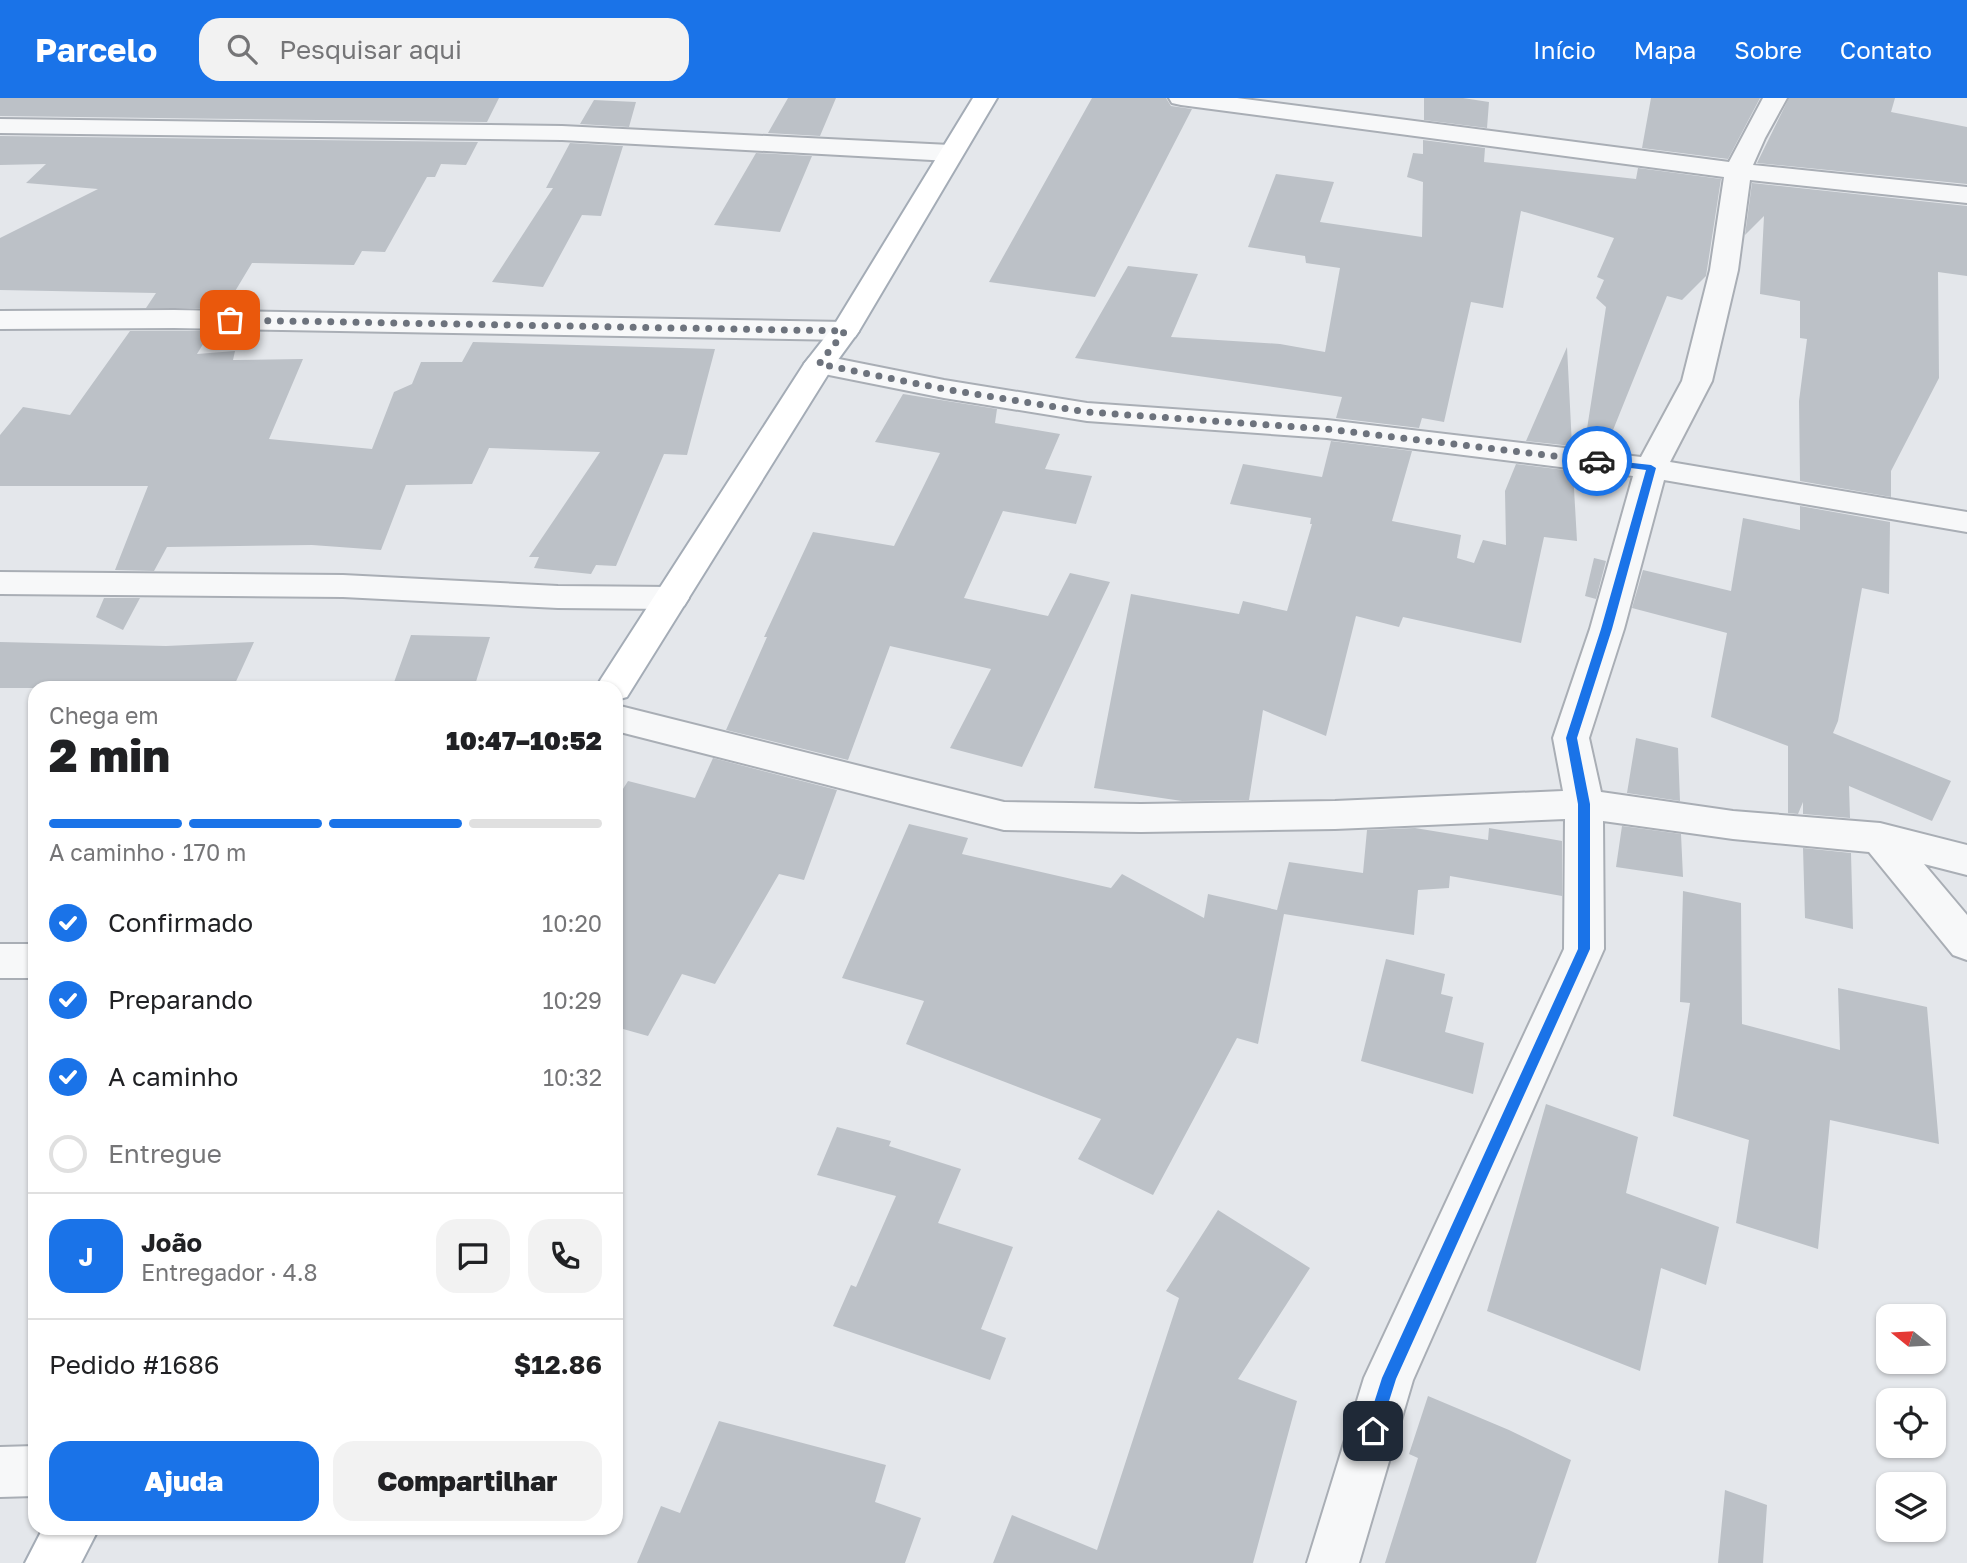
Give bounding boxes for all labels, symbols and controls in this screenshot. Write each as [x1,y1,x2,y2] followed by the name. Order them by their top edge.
[199,18,689,81] search box
[35,30,157,69] text: Parcelo
[223,30,261,68] icon: search
[279,34,462,65] text: Pesquisar aqui
[1533,35,1596,64] text: Início
[1634,35,1696,64] text: Mapa
[1734,35,1802,64] text: Sobre
[1840,35,1932,64] text: Contato
[200,290,260,350] pin
[211,301,249,339] icon: bag
[1562,426,1632,496] courier
[1578,442,1616,480] icon: car
[49,701,159,729] text: Chega em
[446,725,602,756] text: 10:47–10:52
[49,727,170,782] text: 2 min
[49,838,246,866] text: A caminho · 170 m
[49,904,87,942] icon: check
[108,907,253,938] text: Confirmado
[542,909,602,937] text: 10:20
[49,981,87,1019] icon: check
[108,984,253,1015] text: Preparando
[542,986,602,1014] text: 10:29
[49,1058,87,1096] icon: check
[108,1061,238,1092] text: A caminho
[543,1063,602,1091] text: 10:32
[108,1138,222,1169] text: Entregue
[436,1219,510,1293] button: chat
[528,1219,602,1293] button: phone
[141,1227,202,1258] text: João
[79,1241,93,1272] text: J
[141,1258,318,1286] text: Entregador · 4.8
[1876,1304,1946,1374] north arrow
[1876,1304,1946,1542] map controls
[49,1349,220,1380] text: Pedido #1686
[514,1349,602,1380] text: $12.86
[1876,1388,1946,1458] button: locate
[1343,1401,1403,1461] pin
[1354,1412,1392,1450] icon: home
[49,1441,319,1521] button: Ajuda
[333,1441,602,1521] button: Compartilhar
[1876,1472,1946,1542] button: layers

